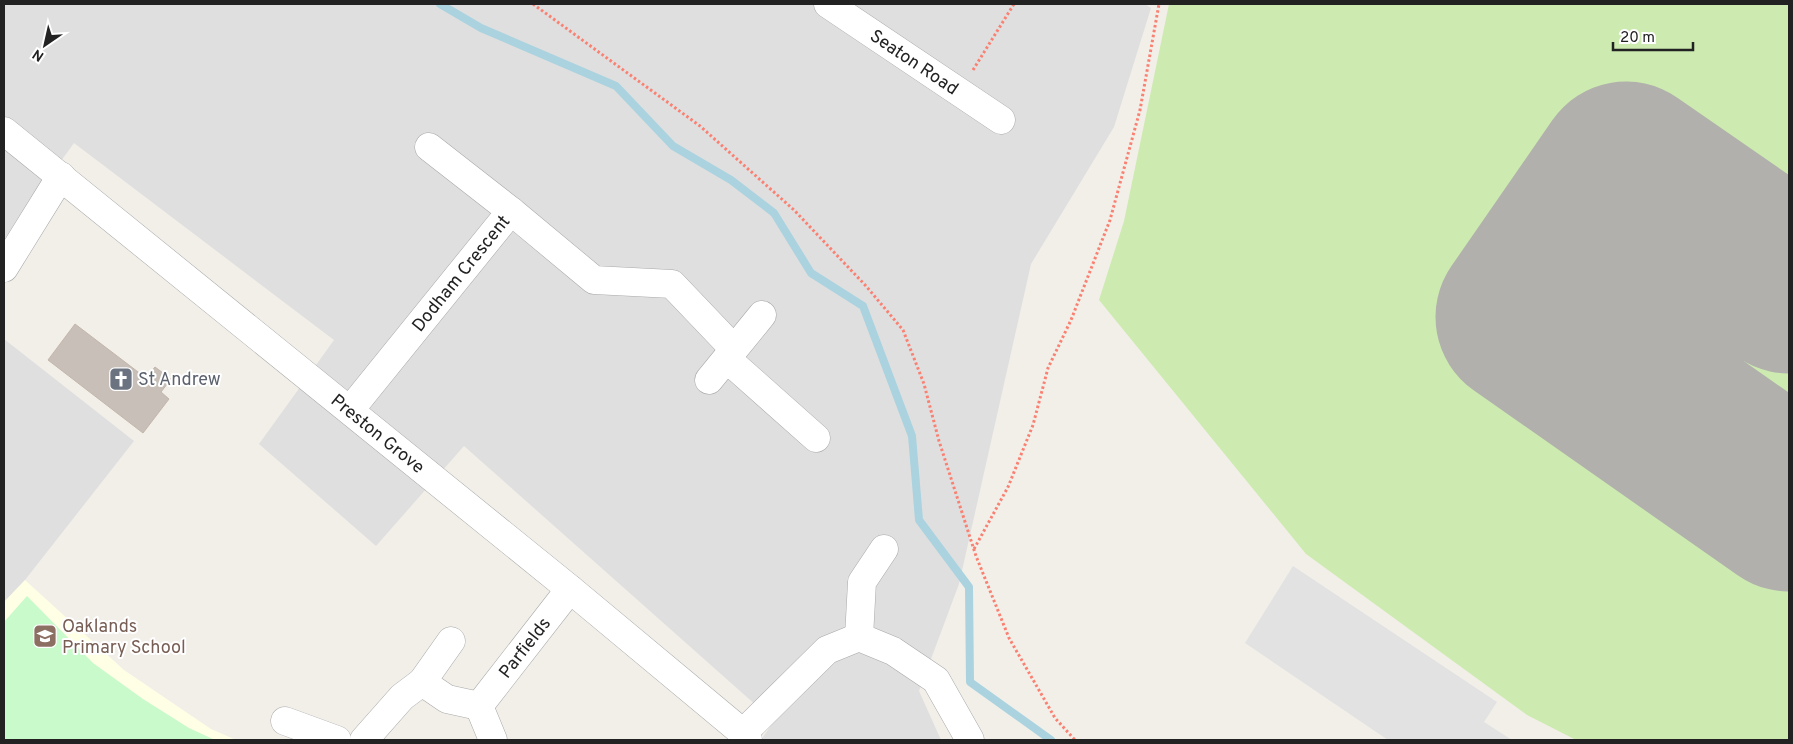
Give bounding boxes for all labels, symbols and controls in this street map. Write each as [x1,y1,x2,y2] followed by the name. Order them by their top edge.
[20,20,70,70] north arrow
[1613,20,1693,52] scale bar
[865,25,962,101] street label: Seaton Road
[1620,29,1655,48] text: 20 m
[30,45,47,64] text: N
[408,211,516,337] street label: Dodham Crescent
[108,366,134,392] church icon: St Andrew
[138,369,221,392] place label: St Andrew
[325,390,429,480] street label: Preston Grove
[495,613,557,684] street label: Parfields
[62,616,186,660] place label: Oaklands Primary School
[32,623,58,649] school or university icon: Oaklands Primary School

